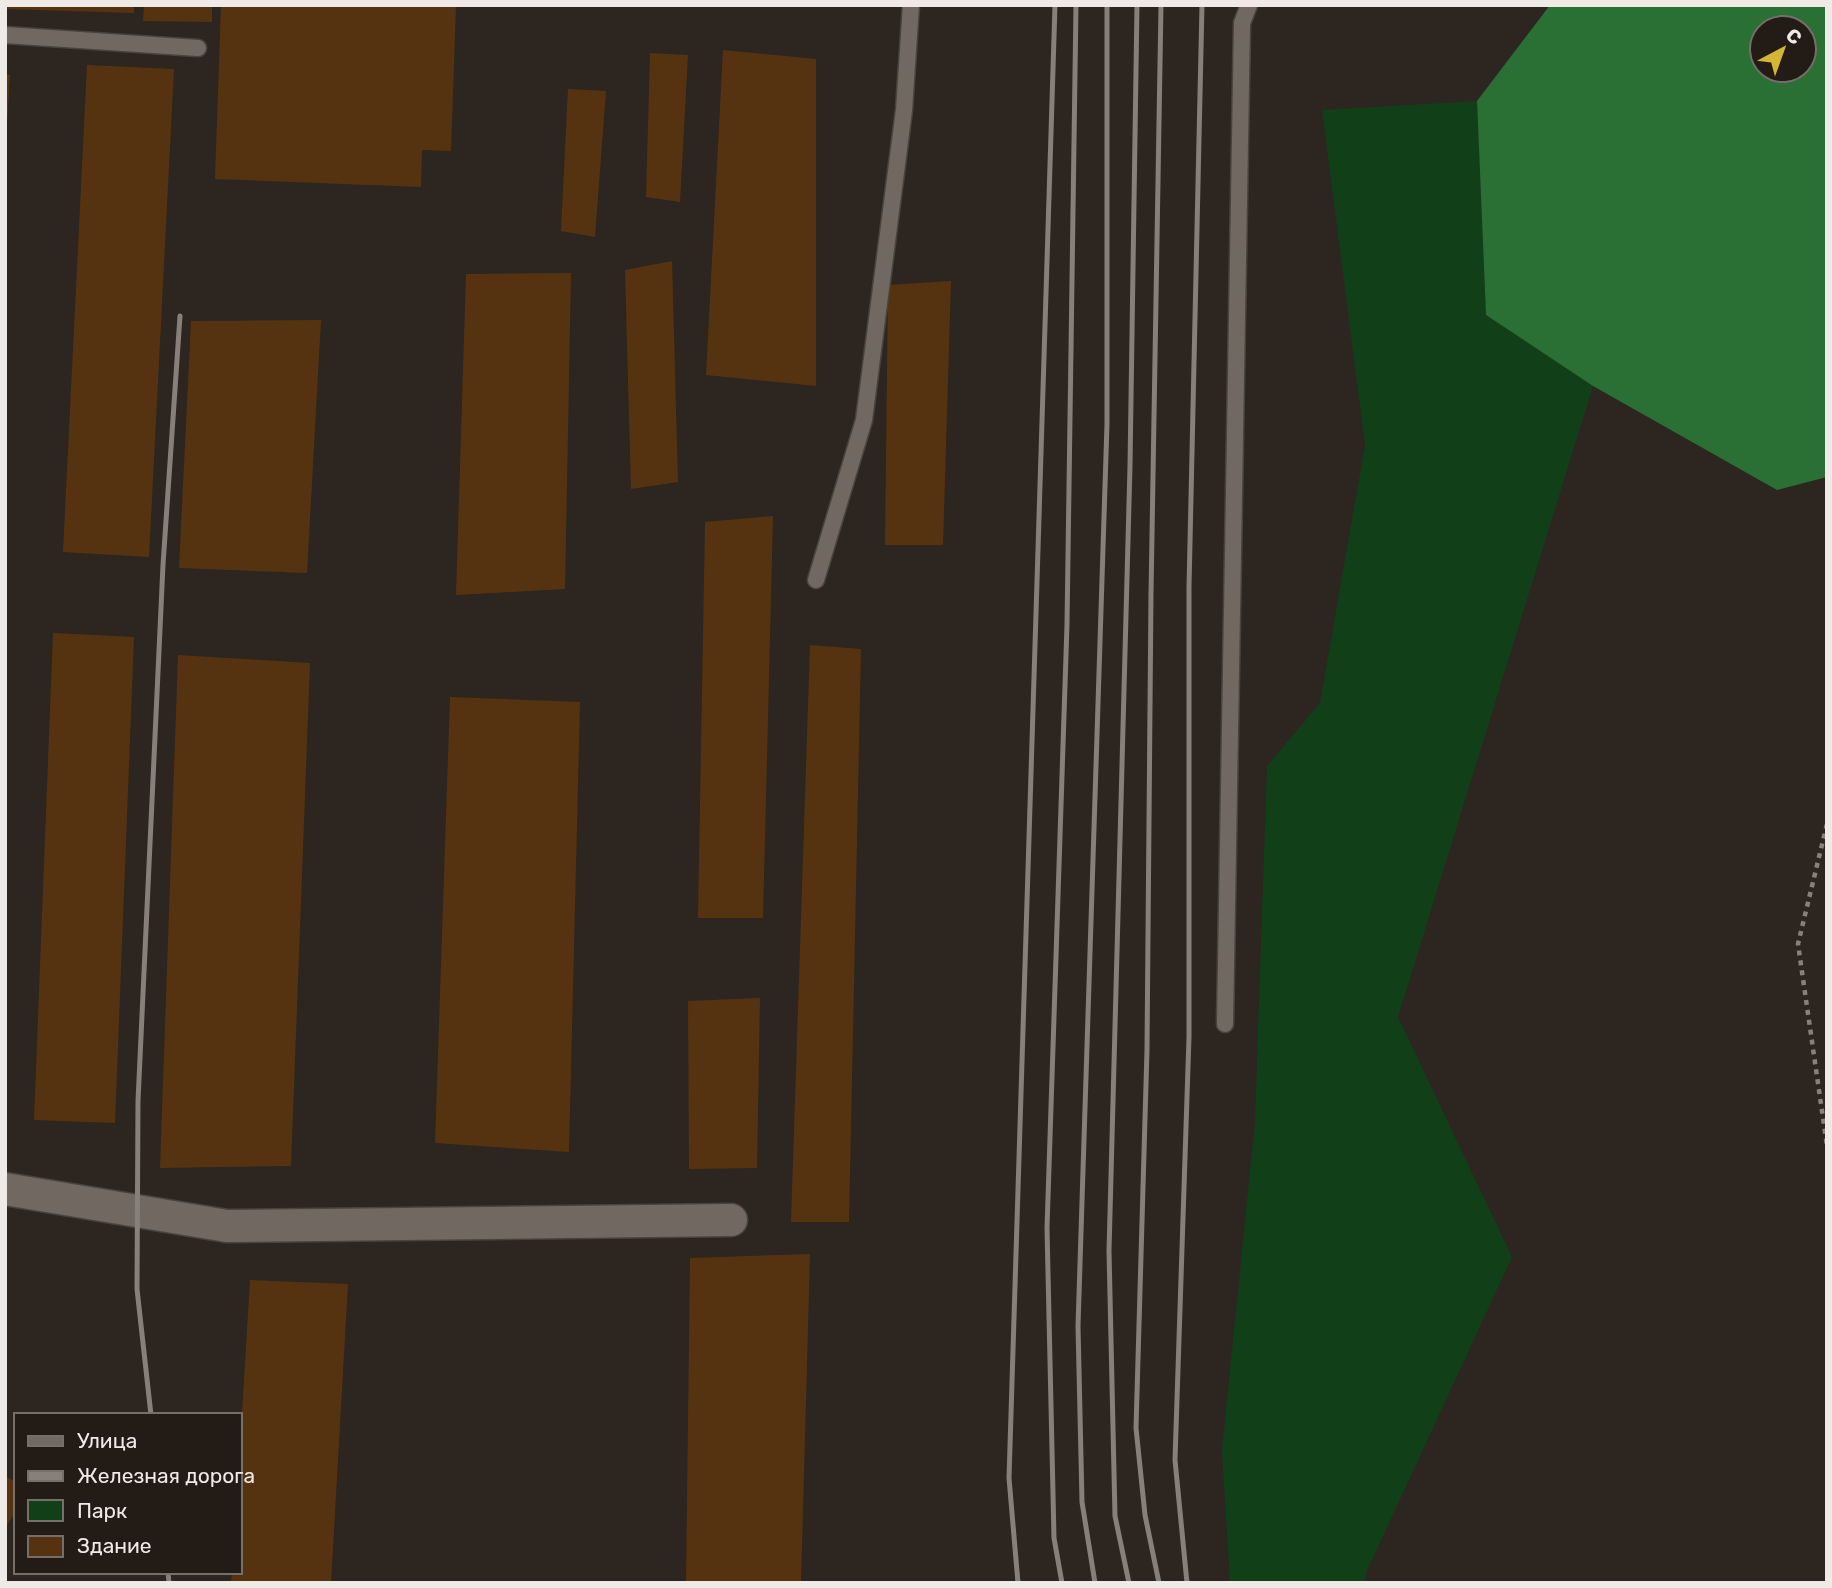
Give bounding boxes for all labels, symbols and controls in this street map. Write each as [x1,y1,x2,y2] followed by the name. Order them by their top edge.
[1748,14,1818,84] north arrow
[1781,23,1806,50] text: С
[14,1413,242,1574] legend
[77,1428,137,1453] text: Улица
[77,1463,255,1488] text: Железная дорога
[77,1498,127,1523] text: Парк
[77,1533,152,1558] text: Здание

